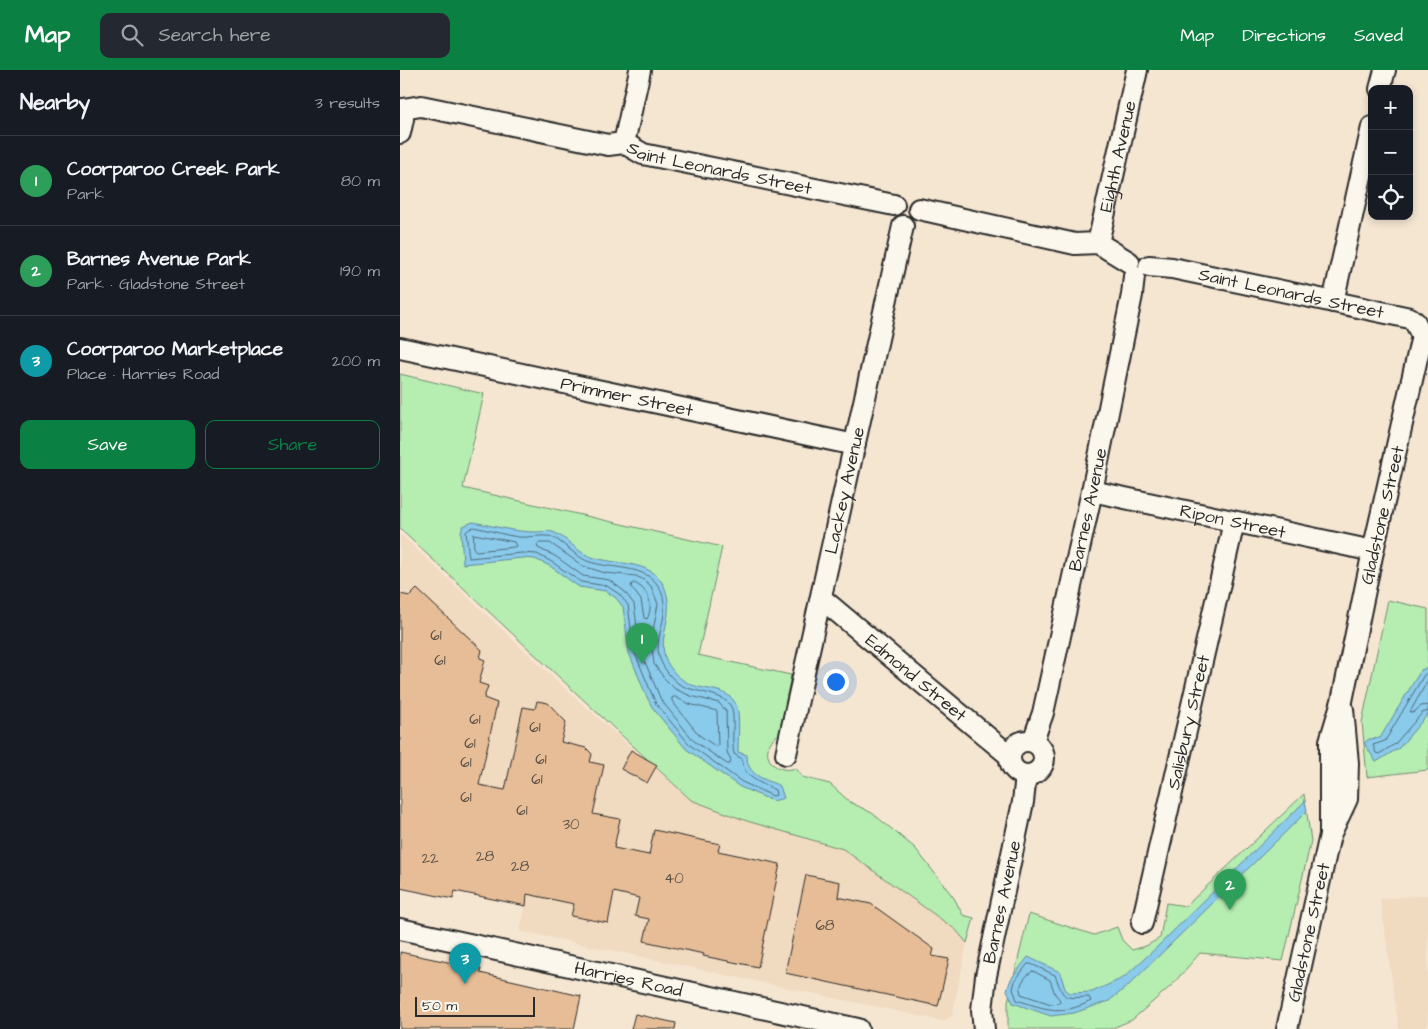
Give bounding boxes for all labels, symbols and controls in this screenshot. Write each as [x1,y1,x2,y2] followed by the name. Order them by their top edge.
[100,13,450,58] search box
[25,18,70,52] text: Map
[118,21,146,49] icon: search
[158,22,271,49] text: Search here
[1180,23,1214,48] text: Map
[1242,23,1326,48] text: Directions
[1354,23,1403,48] text: Saved
[1368,85,1413,220] map controls
[1368,85,1413,130] button: +
[20,88,90,117] text: Nearby
[315,92,380,114] text: 3 results
[1093,98,1143,214] street label: Eighth Avenue
[1368,130,1413,175] button: −
[622,135,815,201] street label: Saint Leonards Street
[67,156,280,183] text: Coorparoo Creek Park
[35,170,37,192] text: 1
[341,170,380,192] text: 80 m
[1368,175,1413,220] button: locate
[67,183,104,205] text: Park
[67,246,251,273] text: Barnes Avenue Park
[31,260,41,282] text: 2
[340,260,380,282] text: 190 m
[1196,262,1387,325] street label: Saint Leonards Street
[67,273,245,295] text: Park · Gladstone Street
[67,336,283,363] text: Coorparoo Marketplace
[32,350,40,372] text: 3
[332,350,380,372] text: 200 m
[67,363,219,385] text: Place · Harries Road
[558,371,696,423] street label: Primmer Street
[20,420,195,469] button: Save
[205,420,380,469] button: Share
[819,424,871,556] street label: Lackey Avenue
[1354,443,1411,587] street label: Gladstone Street
[1063,446,1114,574] street label: Barnes Avenue
[1178,498,1289,545] street label: Ripon Street
[626,623,658,664] pin: 1
[430,625,442,646] house number: 61
[860,628,972,728] street label: Edmond Street
[434,650,446,671] house number: 61
[1161,652,1216,792] street label: Salisbury Street
[823,669,849,695] your location
[469,709,481,730] house number: 61
[529,717,541,738] house number: 61
[464,733,476,754] house number: 61
[535,749,547,770] house number: 61
[460,752,472,773] house number: 61
[531,769,543,790] house number: 61
[460,787,472,808] house number: 61
[516,800,528,821] house number: 61
[562,814,580,835] house number: 30
[977,838,1028,966] street label: Barnes Avenue
[476,846,494,867] house number: 28
[421,848,439,869] house number: 22
[511,856,529,877] house number: 28
[1281,860,1337,1004] street label: Gladstone Street
[664,868,684,889] house number: 40
[1214,869,1246,910] pin: 2
[815,915,835,936] house number: 68
[449,943,481,984] pin: 3
[572,955,685,1003] street label: Harries Road
[415,994,535,1017] scale bar
[422,996,457,1016] text: 50 m

